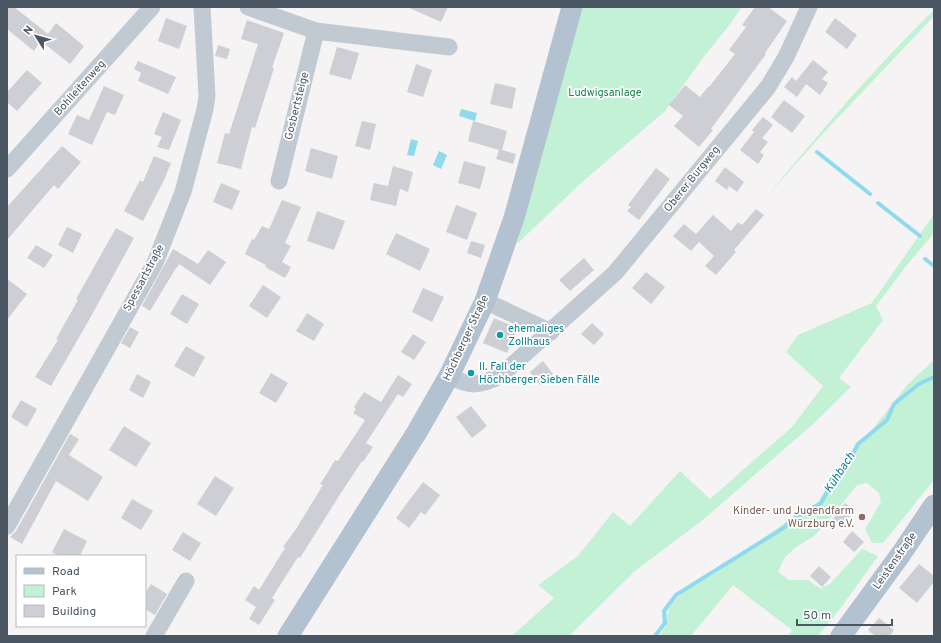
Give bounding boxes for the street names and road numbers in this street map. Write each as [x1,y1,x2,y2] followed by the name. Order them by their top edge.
[51,57,109,119] street label: Bohlleitenweg
[282,71,312,141] street label: Gosbertsteige
[661,143,723,215] street label: Oberer Burgweg
[120,242,168,314] street label: Spessartstraße
[440,293,492,383] street label: Höchberger Straße
[870,530,920,592] street label: Leistenstraße

